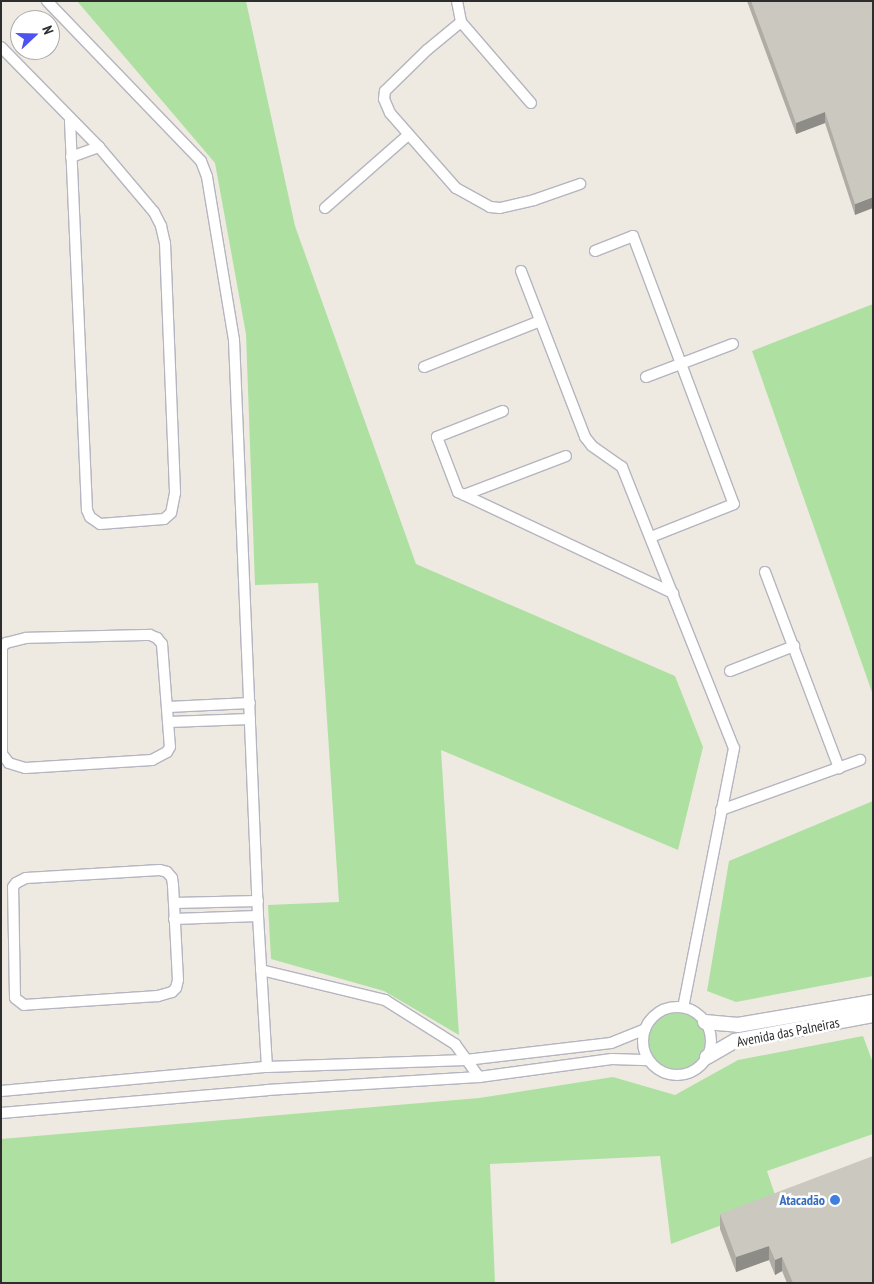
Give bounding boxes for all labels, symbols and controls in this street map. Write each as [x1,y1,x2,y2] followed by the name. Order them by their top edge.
[10,10,60,60] north arrow
[38,23,58,37] text: N
[735,1014,841,1050] street label: Avenida das Palneiras
[780,1192,825,1208] place label: Atacadão
[829,1194,841,1206] marker: Atacadão

